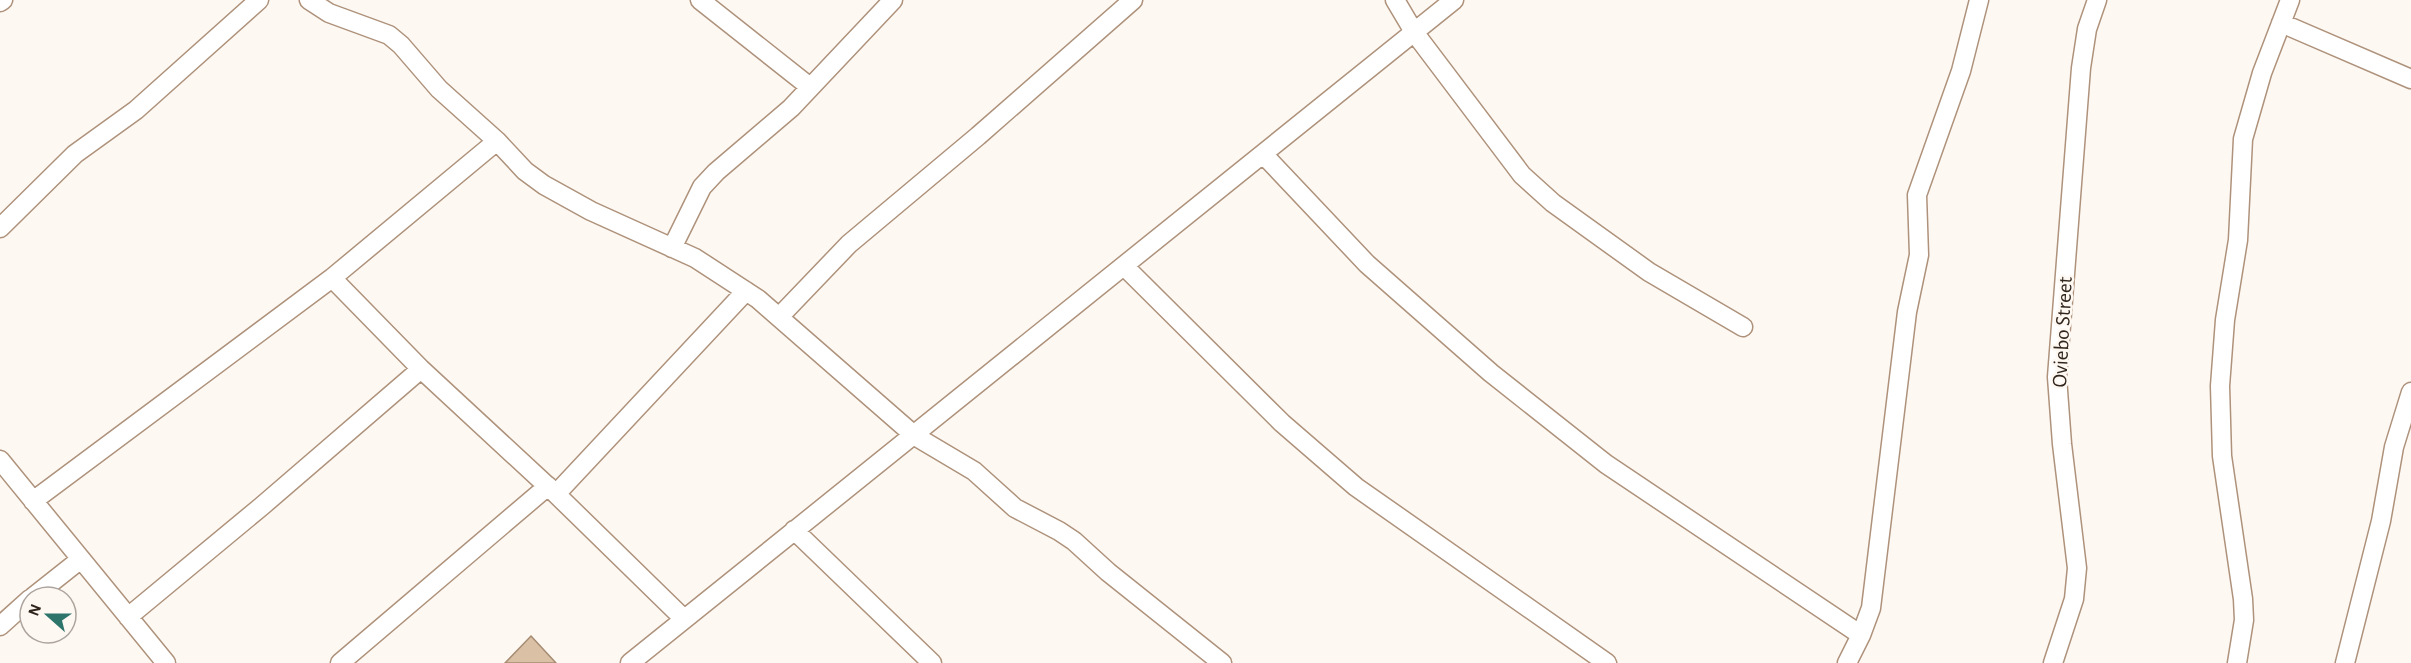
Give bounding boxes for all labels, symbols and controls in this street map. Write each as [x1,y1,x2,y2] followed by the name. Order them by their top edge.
[2049,276,2076,388] street label: Oviebo Street
[18,585,78,645] north arrow
[25,602,44,618] text: N

